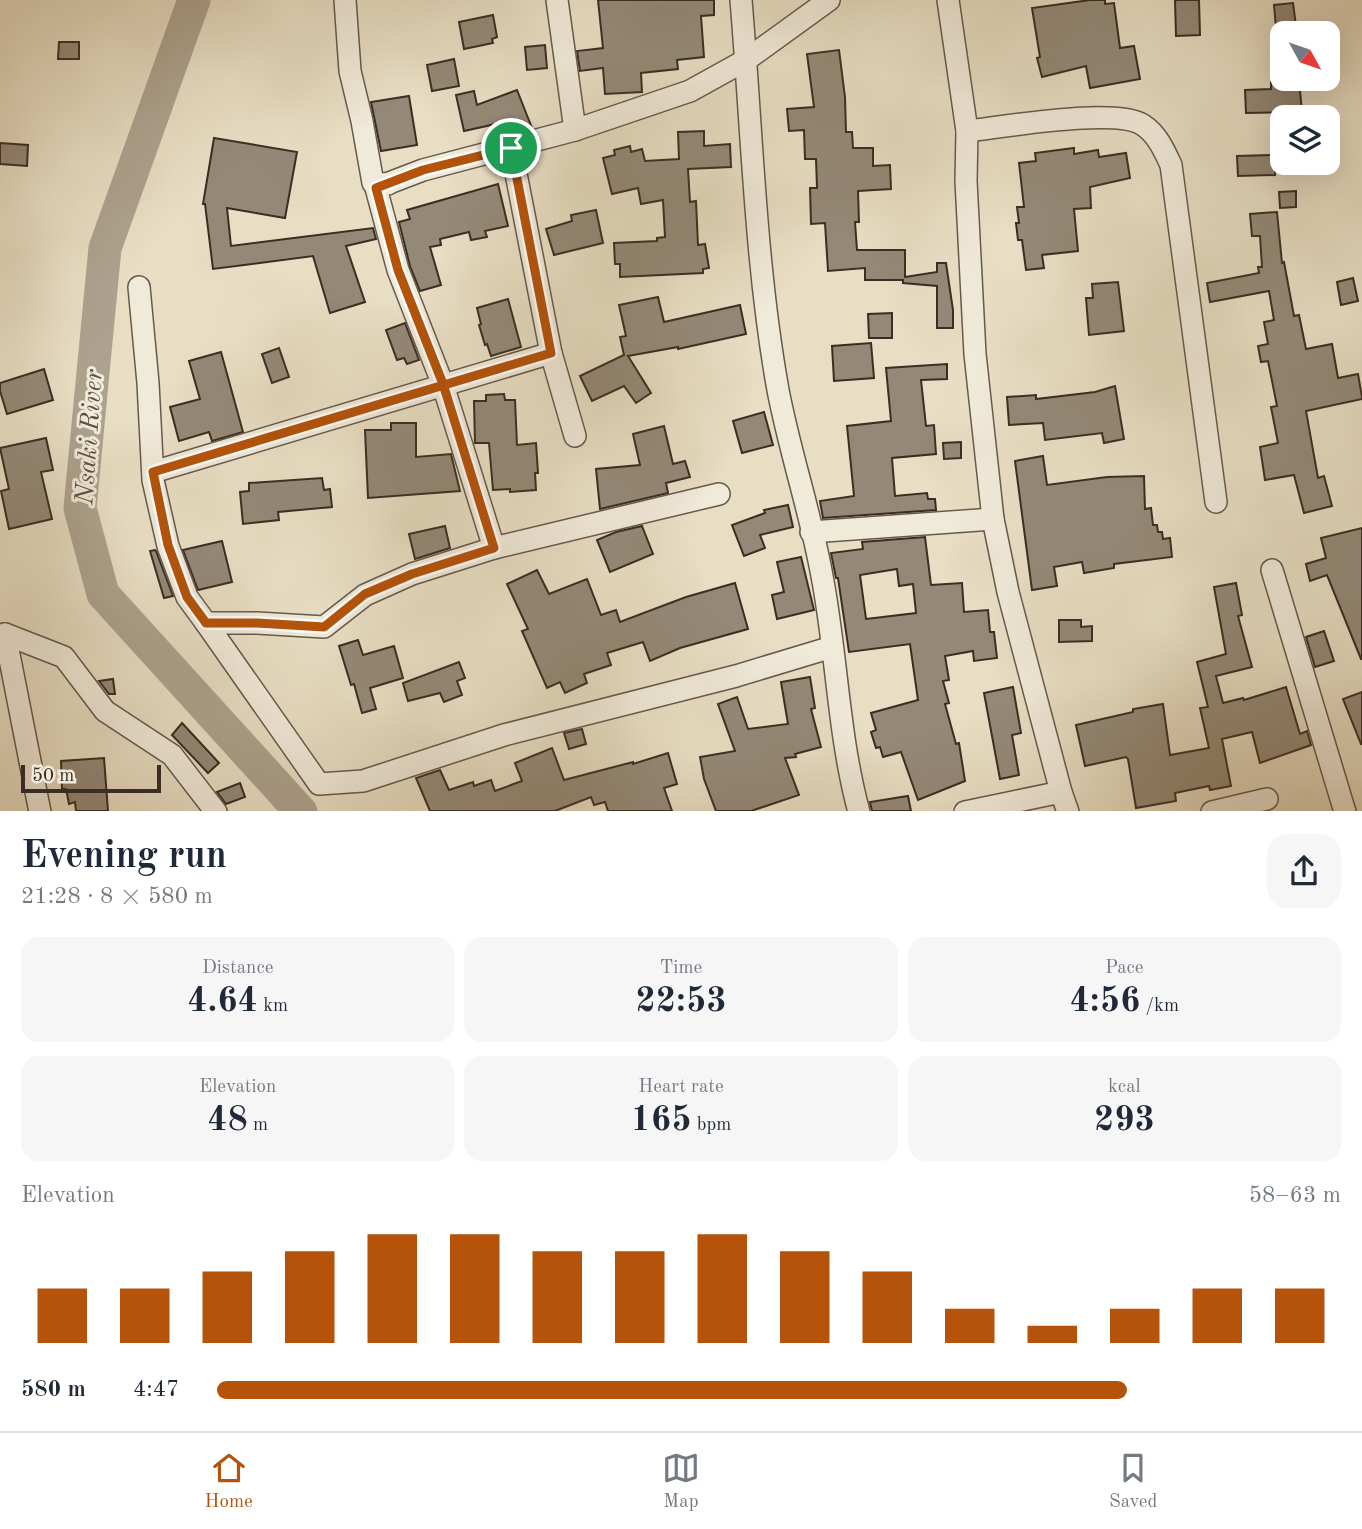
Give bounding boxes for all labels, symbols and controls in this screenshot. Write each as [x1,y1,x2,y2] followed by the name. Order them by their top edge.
[1270,21,1340,91] north arrow
[1270,21,1340,175] map controls
[1270,105,1340,175] button: layers
[481,118,541,178] pin
[492,129,530,167] icon: arrive
[72,368,108,507] water label: Nsaki River
[21,762,161,794] scale bar
[32,767,74,786] text: 50 m
[1267,834,1341,908] button: share
[21,838,227,876] text: Evening run
[21,885,213,908] text: 21:28 · 8 × 580 m
[202,959,273,978] text: Distance
[660,959,702,978] text: Time
[1105,959,1144,978] text: Pace
[187,984,258,1019] text: 4.64
[635,984,727,1019] text: 22:53
[1070,984,1140,1019] text: 4:56
[258,997,288,1016] text: km
[1140,997,1179,1016] text: /km
[199,1078,276,1097] text: Elevation
[638,1078,724,1097] text: Heart rate
[1108,1078,1141,1097] text: kcal
[207,1103,248,1138] text: 48
[631,1103,691,1138] text: 165
[1094,1103,1155,1138] text: 293
[248,1116,268,1135] text: m
[691,1116,731,1135] text: bpm
[21,1184,115,1207] text: Elevation
[1249,1184,1341,1207] text: 58–63 m
[21,1378,86,1401] text: 580 m
[133,1378,179,1401] text: 4:47
[205,1449,253,1514] tab: Home
[662,1449,700,1514] tab: Map
[1109,1449,1157,1514] tab: Saved

